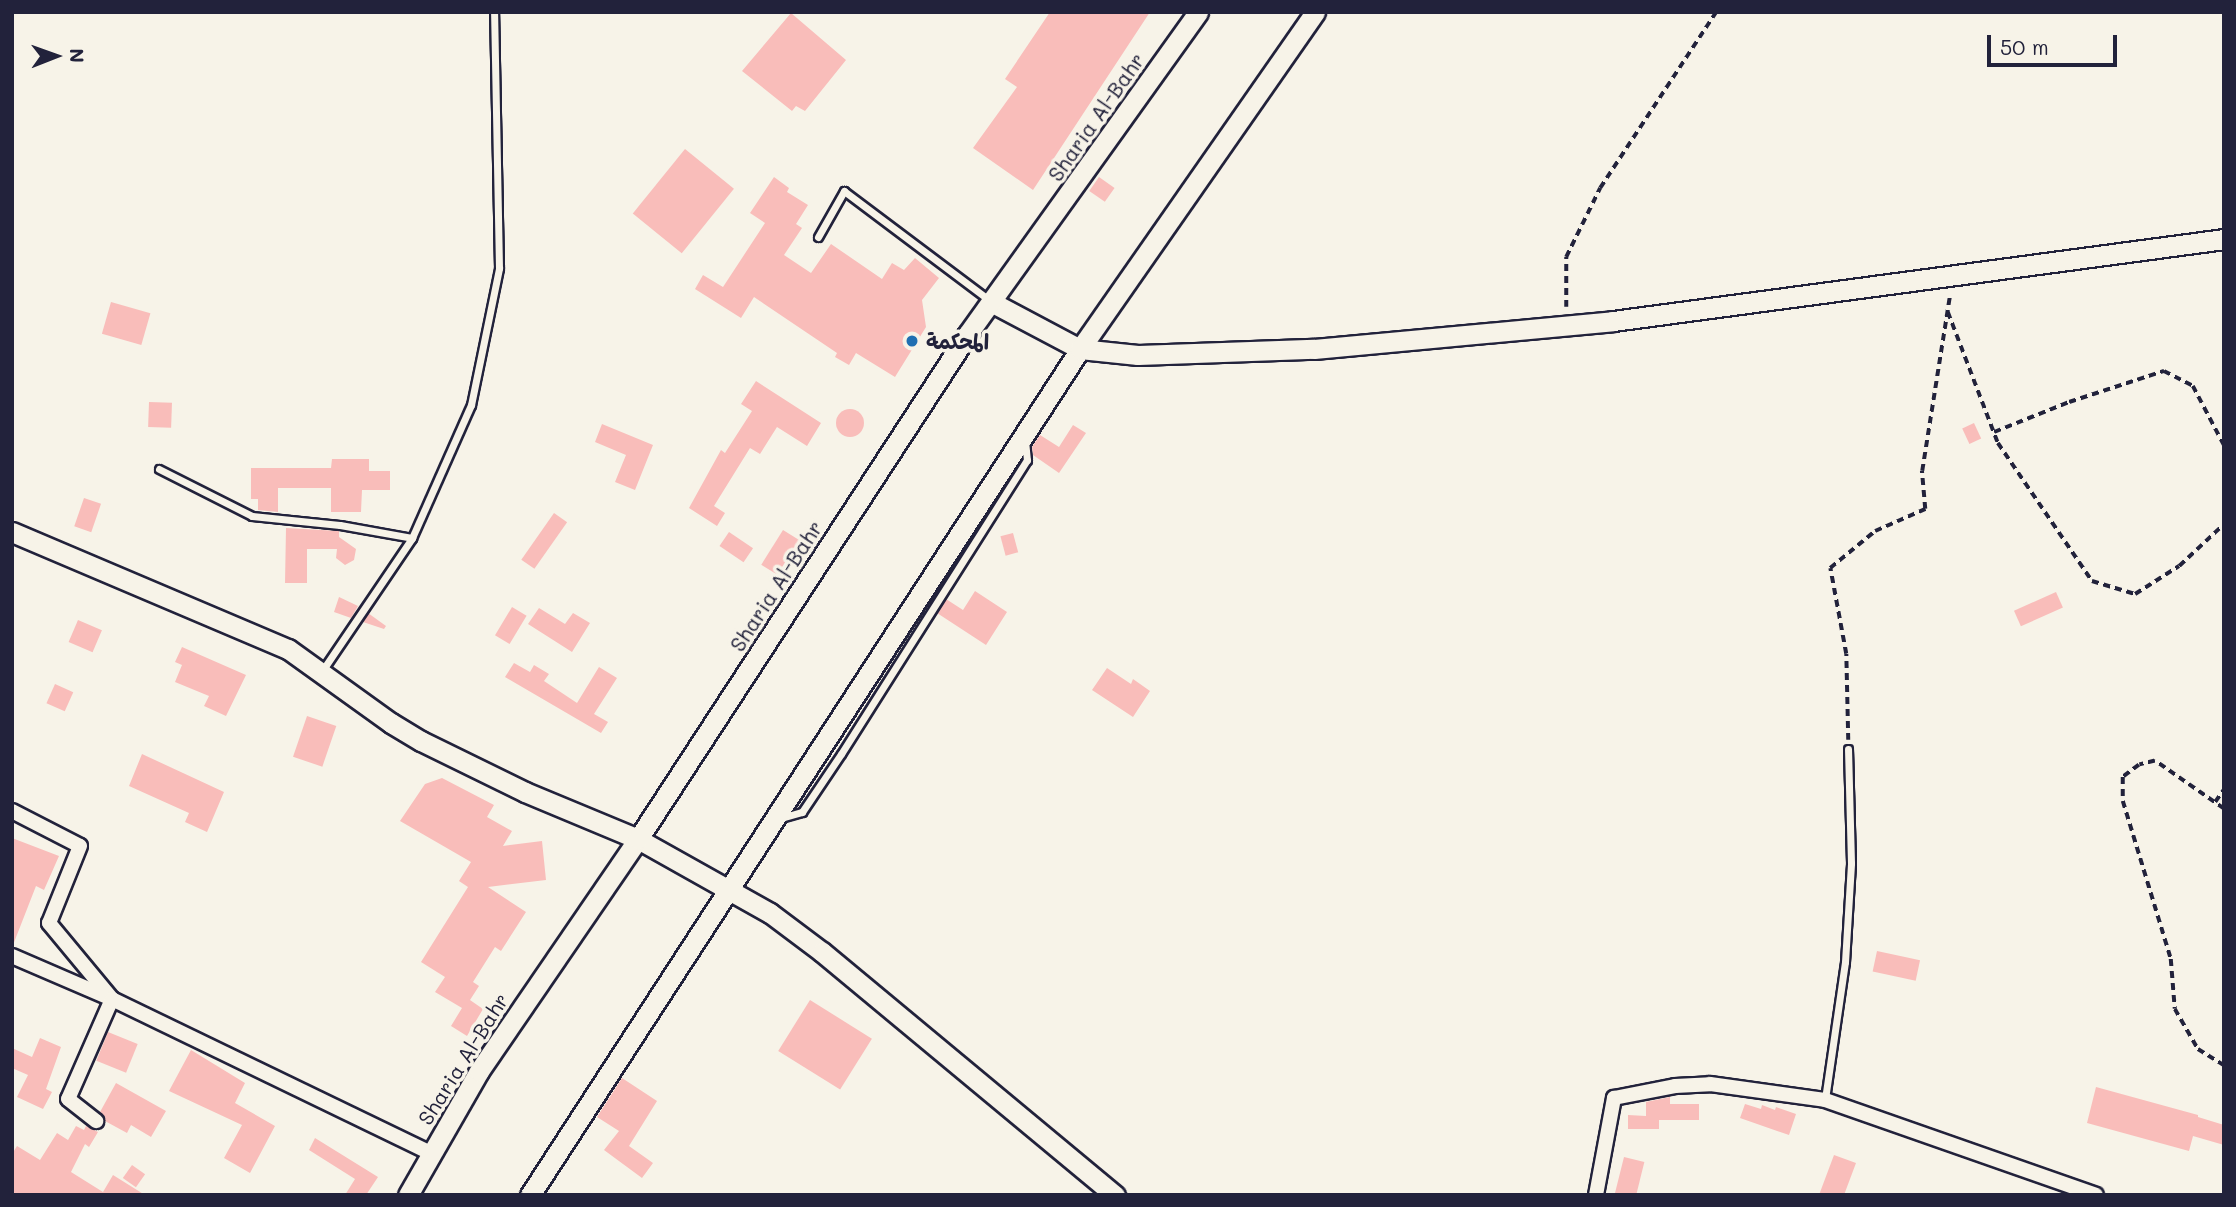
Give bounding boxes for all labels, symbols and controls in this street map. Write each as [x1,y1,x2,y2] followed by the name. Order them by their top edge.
[21,21,91,91] north arrow
[1991,21,2120,65] scale bar
[2000,33,2049,60] text: 50 m
[65,48,90,63] text: N
[1042,48,1150,186] street label: Sharia Al-Bahr
[926,328,989,354] place label: المحكمة
[904,333,920,349] marker: المحكمة
[724,516,828,656] street label: Sharia Al-Bahr
[412,988,514,1130] street label: Sharia Al-Bahr

